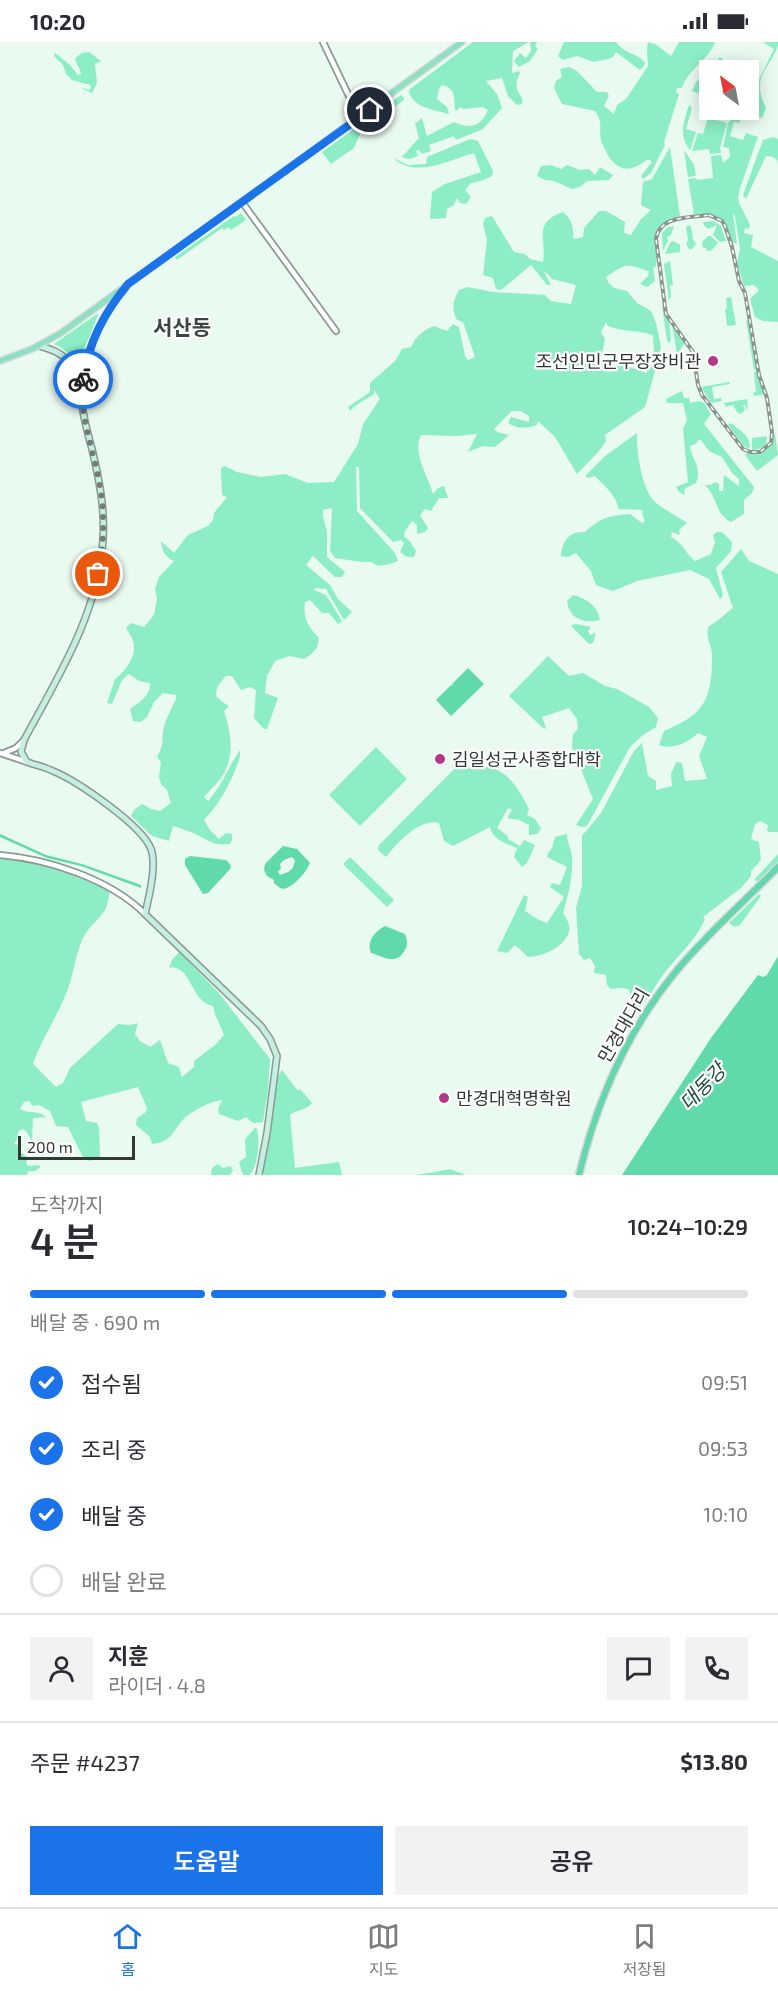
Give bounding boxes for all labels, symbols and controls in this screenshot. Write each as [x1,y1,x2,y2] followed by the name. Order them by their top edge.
[30,8,86,34] text: 10:20
[699,60,759,120] north arrow
[699,60,759,120] map controls
[344,84,395,135] pin
[353,93,386,126] icon: home
[153,314,211,339] district label: 서산동
[53,349,113,409] courier
[535,350,701,372] place label: 조선인민군무장장비관
[706,354,720,368] marker: 조선인민군무장장비관
[67,363,100,396] icon: bike
[72,548,123,599] pin
[81,557,114,590] icon: bag
[452,748,601,770] place label: 김일성군사종합대학
[433,752,447,766] marker: 김일성군사종합대학
[593,984,653,1066] street label: 만경대다리
[674,1056,732,1114] water label: 대동강
[456,1087,572,1109] place label: 만경대혁명학원
[437,1091,451,1105] marker: 만경대혁명학원
[18,1133,135,1160] scale bar
[27,1137,73,1156] text: 200 m
[30,1192,104,1216] text: 도착까지
[628,1213,748,1239] text: 10:24–10:29
[30,1217,99,1264] text: 4 분
[30,1310,160,1334] text: 배달 중 · 690 m
[30,1366,63,1399] icon: check
[81,1370,142,1396] text: 접수됨
[701,1370,748,1394] text: 09:51
[30,1432,63,1465] icon: check
[81,1436,147,1462] text: 조리 중
[698,1436,748,1460] text: 09:53
[30,1498,63,1531] icon: check
[81,1502,147,1528] text: 배달 중
[703,1502,748,1526] text: 10:10
[81,1568,167,1594] text: 배달 완료
[30,1637,93,1700] button: person
[607,1637,670,1700] button: chat
[685,1637,748,1700] button: phone
[108,1642,148,1668] text: 지훈
[108,1673,206,1697] text: 라이더 · 4.8
[680,1748,748,1774] text: $13.80
[30,1749,140,1775] text: 주문 #4237
[30,1826,383,1895] button: 도움말
[395,1826,748,1895] button: 공유
[111,1920,144,1980] tab: 홈
[367,1920,400,1980] tab: 지도
[623,1920,667,1980] tab: 저장됨

